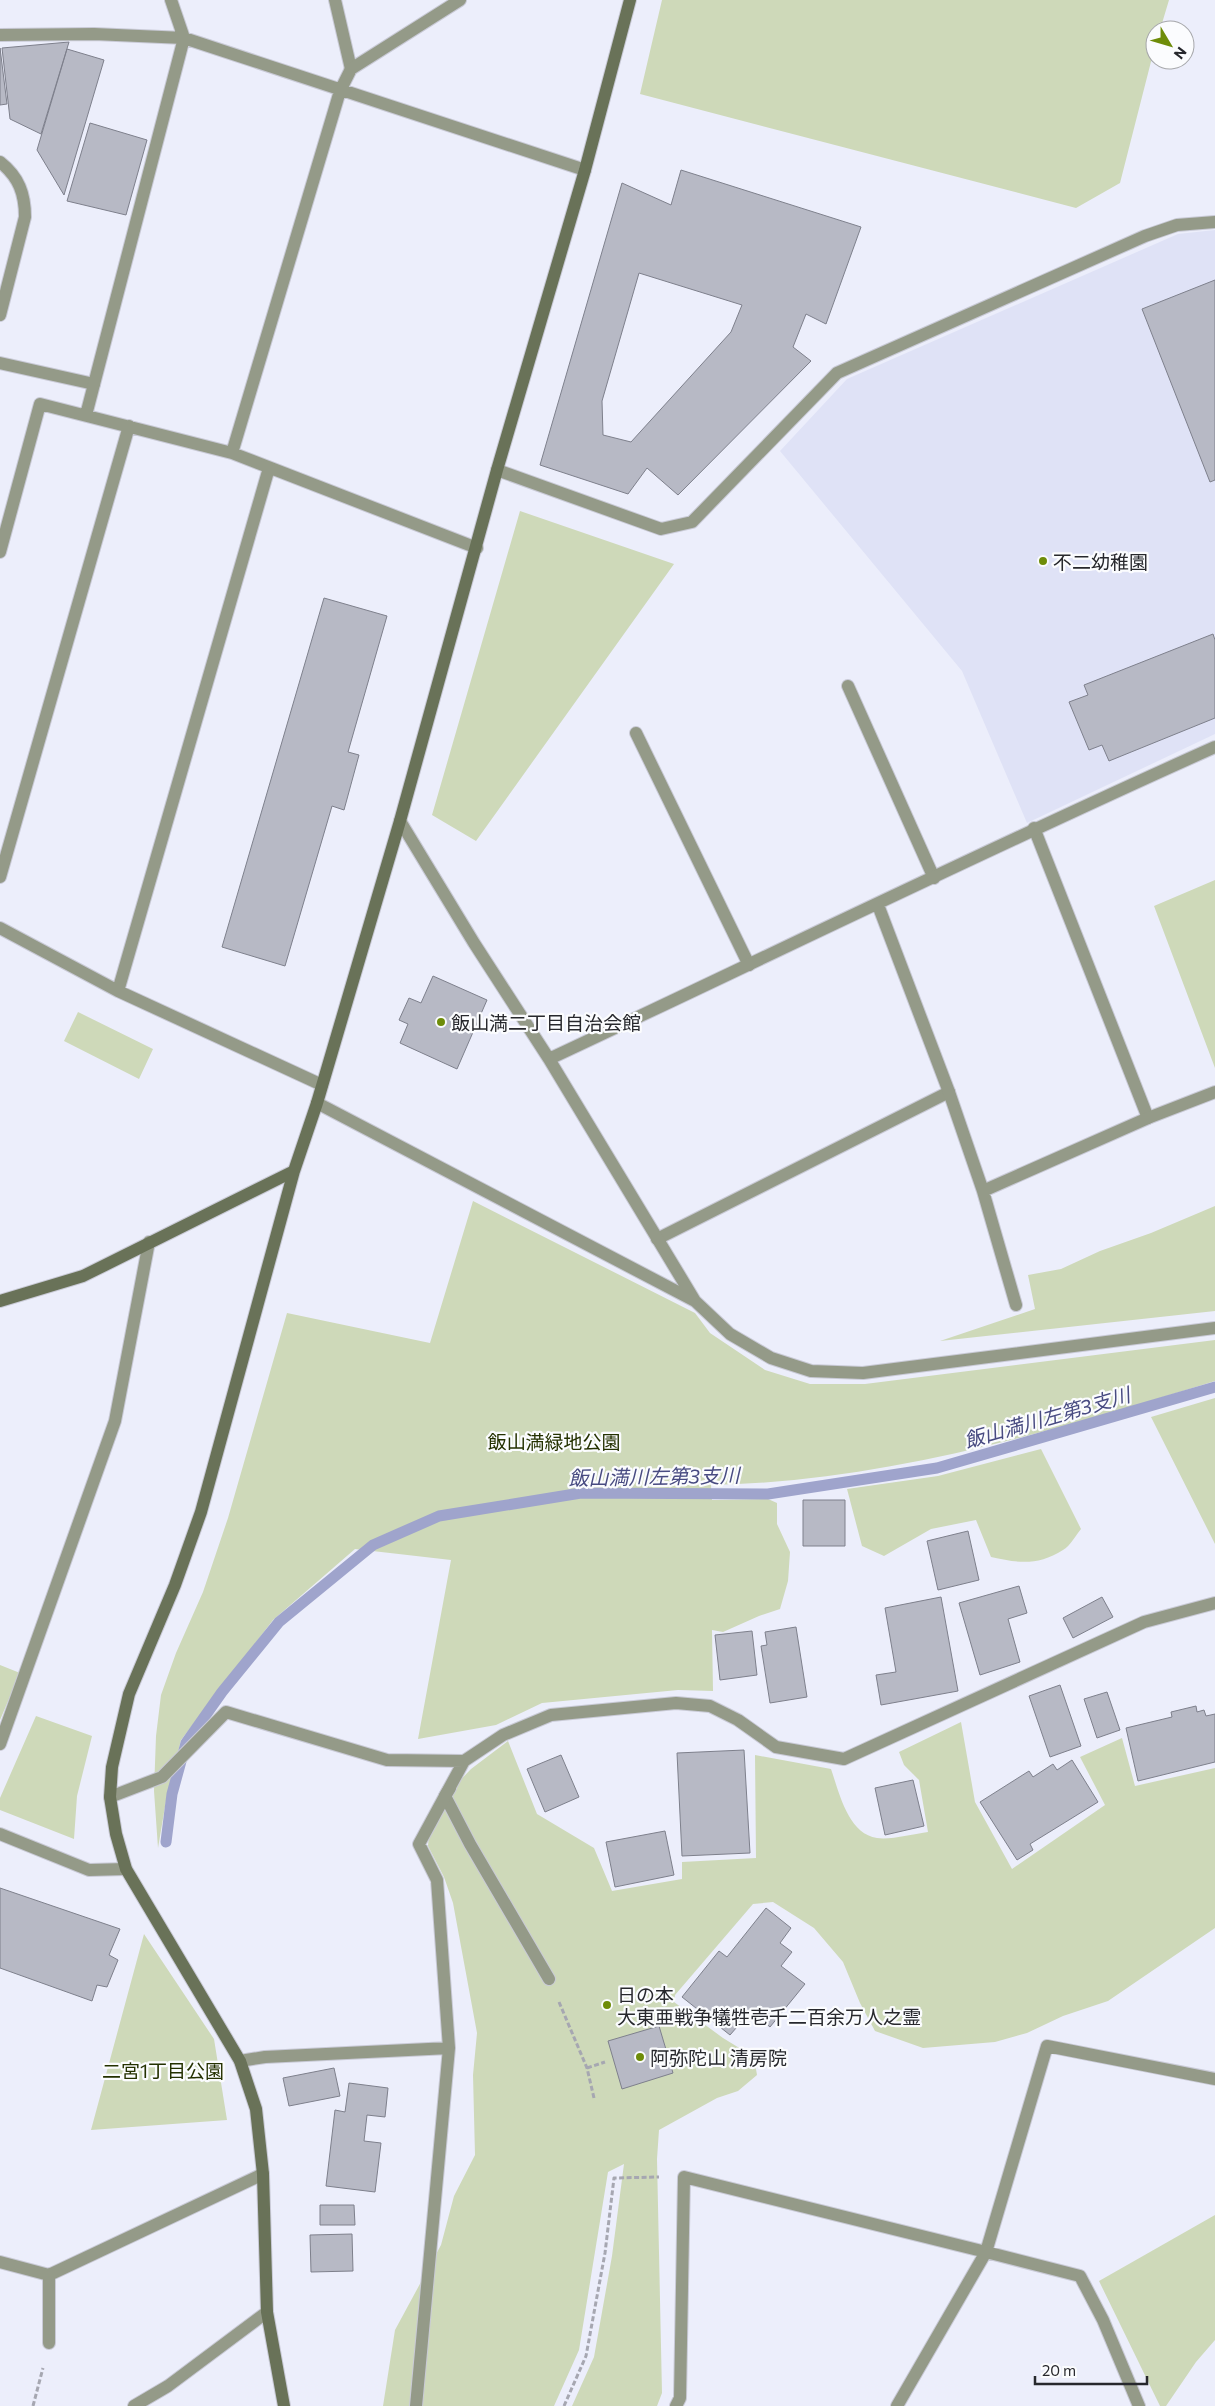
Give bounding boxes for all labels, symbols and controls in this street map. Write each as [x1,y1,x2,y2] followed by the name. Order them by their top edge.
[1145,20,1195,70] north arrow
[1171,44,1191,63] text: N
[1053,550,1148,573] place label: 不二幼稚園
[1037,555,1049,567] marker: 不二幼稚園
[451,1011,641,1034] place label: 飯山満二丁目自治会館
[435,1016,447,1028] marker: 飯山満二丁目自治会館
[961,1381,1135,1452] water label: 飯山満川左第3支川
[487,1430,621,1453] park label: 飯山満緑地公園
[568,1462,742,1489] water label: 飯山満川左第3支川
[617,1983,921,2028] place label: 日の本 大東亜戦争犠牲壱千二百余万人之霊
[601,1999,613,2011] marker: 日の本 大東亜戦争犠牲壱千二百余万人之霊
[650,2046,787,2069] place label: 阿弥陀山 清房院
[634,2051,646,2063] marker: 阿弥陀山 清房院
[102,2059,224,2082] park label: 二宮1丁目公園
[1035,2354,1148,2386] scale bar
[1042,2361,1076,2379] text: 20 m

